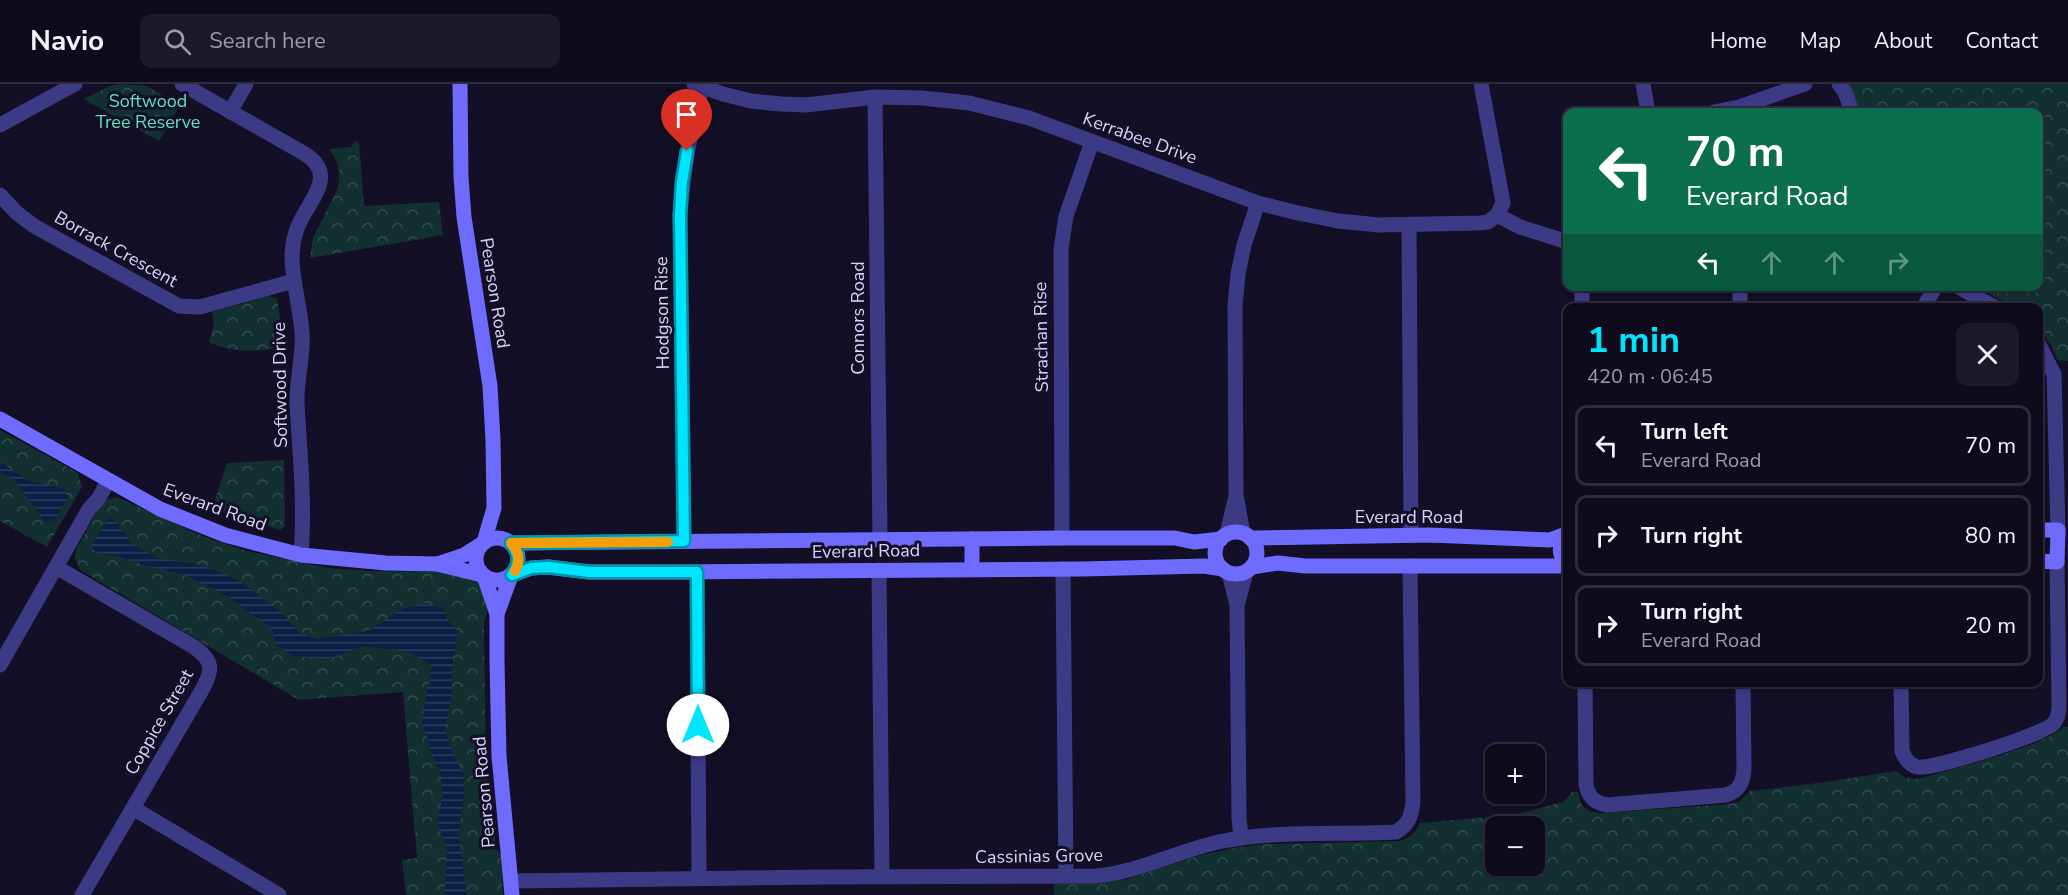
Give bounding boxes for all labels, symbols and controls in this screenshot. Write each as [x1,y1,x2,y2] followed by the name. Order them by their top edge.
[140,14,560,68] search box
[30,22,104,60] text: Navio
[161,25,194,58] icon: search
[209,26,326,56] text: Search here
[1710,27,1767,55] text: Home
[1800,27,1841,55] text: Map
[1874,27,1932,55] text: About
[1965,27,2038,55] text: Contact
[96,89,200,134] park label: Softwood Tree Reserve
[661,89,712,151] pin
[670,98,703,131] icon: arrive
[1080,106,1200,170] street label: Kerrabee Drive
[1686,124,1785,181] text: 70 m
[1587,132,1665,210] icon: left
[1686,178,1848,215] text: Everard Road
[50,205,183,293] street label: Borrack Crescent
[474,236,516,350] street label: Pearson Road
[1692,246,1725,279] icon: left
[1755,246,1788,279] icon: ahead
[1818,246,1851,279] icon: ahead
[1881,246,1914,279] icon: right
[649,256,675,370] street label: Hodgson Rise
[846,261,870,375] street label: Connors Road
[1028,281,1054,393] street label: Strachan Rise
[1587,316,1680,365] text: 1 min
[267,322,293,448] street label: Softwood Drive
[1956,323,2019,386] button: close
[1587,363,1713,390] text: 420 m · 06:45
[1641,417,1728,447] text: Turn left
[1590,429,1623,462] icon: left
[1965,431,2016,461] text: 70 m
[1641,447,1761,474] text: Everard Road
[160,477,270,537] street label: Everard Road
[1355,505,1463,529] street label: Everard Road
[1590,519,1623,552] icon: right
[1641,521,1742,551] text: Turn right
[1965,521,2016,551] text: 80 m
[812,538,920,564] street label: Everard Road
[1641,597,1742,627] text: Turn right
[1590,609,1623,642] icon: right
[1965,611,2016,641] text: 20 m
[1641,627,1761,654] text: Everard Road
[119,664,199,779] street label: Coppice Street
[666,693,730,757] position arrow
[467,735,501,849] street label: Pearson Road
[1485,744,1545,876] map controls
[1485,744,1545,804] button: +
[1485,816,1545,876] button: −
[975,843,1103,869] street label: Cassinias Grove

